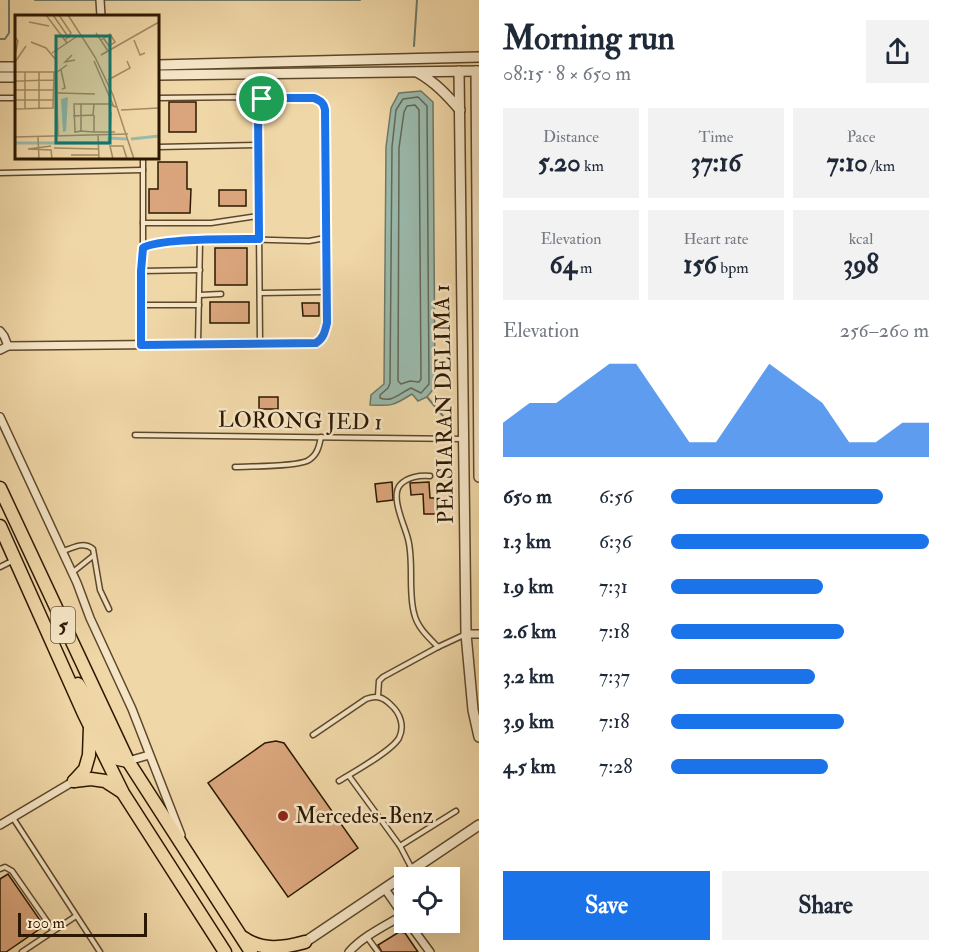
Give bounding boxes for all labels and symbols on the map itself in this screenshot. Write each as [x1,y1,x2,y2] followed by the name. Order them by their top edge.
[15,15,159,159] inset map
[236,73,287,124] pin
[428,284,460,524] street label: PERSIARAN DELIMA 1
[218,406,382,436] street label: LORONG JED 1
[51,607,75,643] road number: 5
[295,802,434,830] place label: Mercedes-Benz
[276,809,290,823] marker: Mercedes-Benz
[18,910,147,938] scale bar

